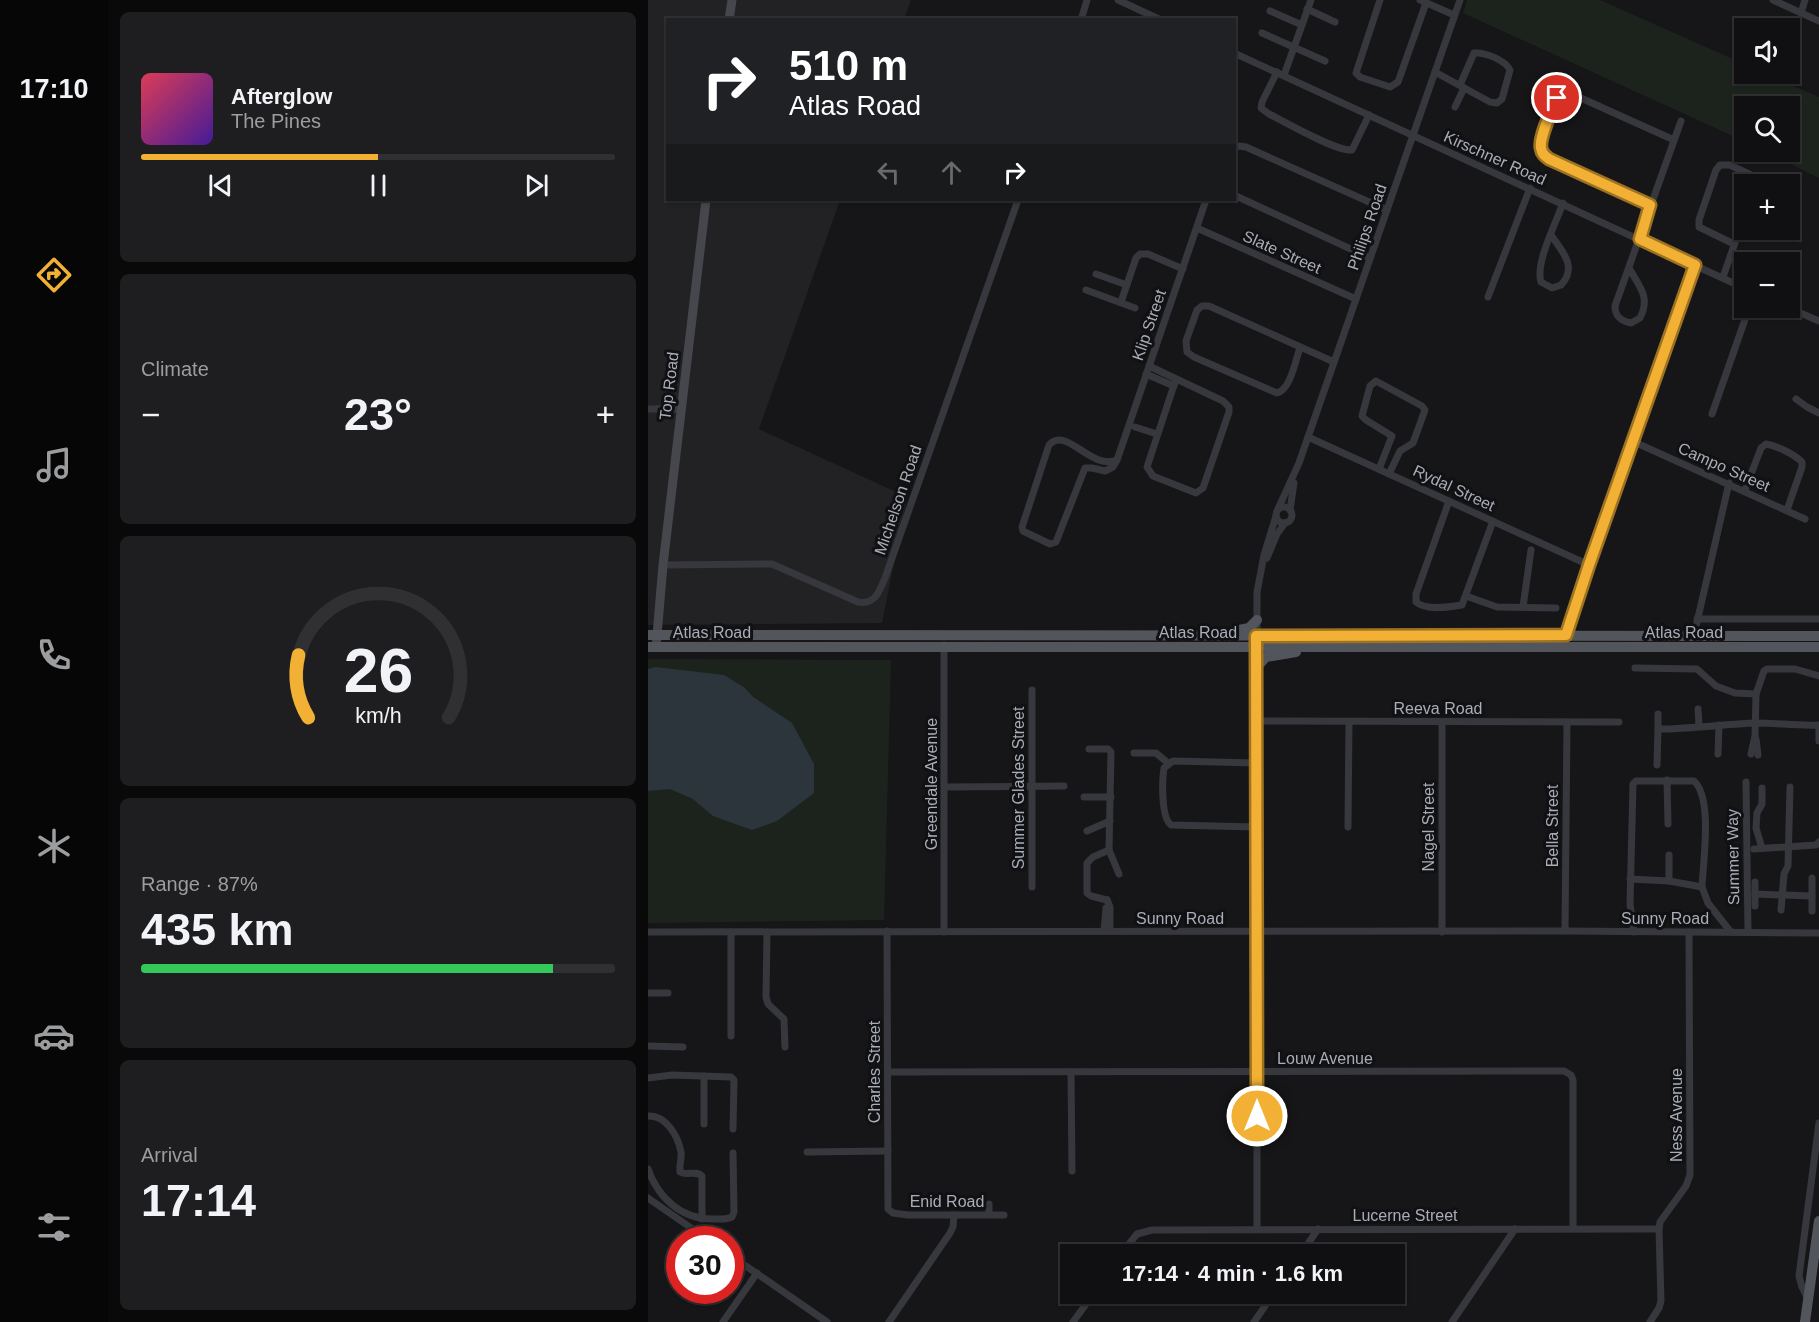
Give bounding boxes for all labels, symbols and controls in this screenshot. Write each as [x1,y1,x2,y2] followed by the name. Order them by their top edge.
[1734,18,1800,318] map controls
[1734,18,1800,84] button: sound
[690,42,768,120] icon: right
[789,42,908,89] text: 510 m
[1531,72,1582,123] pin
[19,74,89,104] text: 17:10
[1540,81,1573,114] icon: arrive
[231,84,332,109] text: Afterglow
[789,91,921,121] text: Atlas Road
[1734,96,1800,162] button: search
[231,110,321,132] text: The Pines
[1441,128,1549,188] street label: Kirschner Road
[872,156,905,189] icon: left
[935,156,968,189] icon: ahead
[998,156,1031,189] icon: right
[204,169,237,202] icon: previous
[362,169,395,202] icon: pause
[520,169,553,202] icon: next
[1734,174,1800,240] button: +
[1344,182,1390,272] street label: Philips Road
[1240,227,1324,277] street label: Slate Street
[1734,252,1800,318] button: −
[33,254,75,296] icon: directions
[1129,287,1169,363] street label: Klip Street
[656,351,682,421] street label: Top Road
[141,358,209,380] text: Climate
[344,389,412,440] text: 23°
[141,396,160,433] text: −
[596,396,615,433] text: +
[1675,439,1773,495] street label: Campo Street
[871,443,925,557] street label: Michelson Road
[33,444,75,486] icon: music
[1411,462,1498,515] street label: Rydal Street
[673,624,751,641] street label: Atlas Road
[1159,624,1237,641] street label: Atlas Road
[1645,624,1723,641] street label: Atlas Road
[33,634,75,676] icon: phone
[343,636,413,705] text: 26
[1394,700,1482,717] street label: Reeva Road
[355,704,401,728] text: km/h
[1010,706,1027,869] street label: Summer Glades Street
[923,718,940,850] street label: Greendale Avenue
[1420,782,1437,871] street label: Nagel Street
[1544,784,1561,867] street label: Bella Street
[1724,809,1742,905] street label: Summer Way
[33,825,75,867] icon: climate
[141,873,258,895] text: Range · 87%
[141,904,294,955] text: 435 km
[1136,910,1224,927] street label: Sunny Road
[1621,910,1709,927] street label: Sunny Road
[33,1015,75,1057] icon: car
[866,1020,883,1123] street label: Charles Street
[1277,1050,1373,1067] street label: Louw Avenue
[1668,1068,1685,1162] street label: Ness Avenue
[1225,1084,1289,1148] position arrow
[141,1144,198,1166] text: Arrival
[141,1175,256,1226] text: 17:14
[910,1193,984,1210] street label: Enid Road
[33,1206,75,1248] icon: filters
[1353,1207,1458,1224] street label: Lucerne Street
[666,1226,744,1304] speed limit sign: 30
[1122,1261,1343,1286] text: 17:14 · 4 min · 1.6 km

